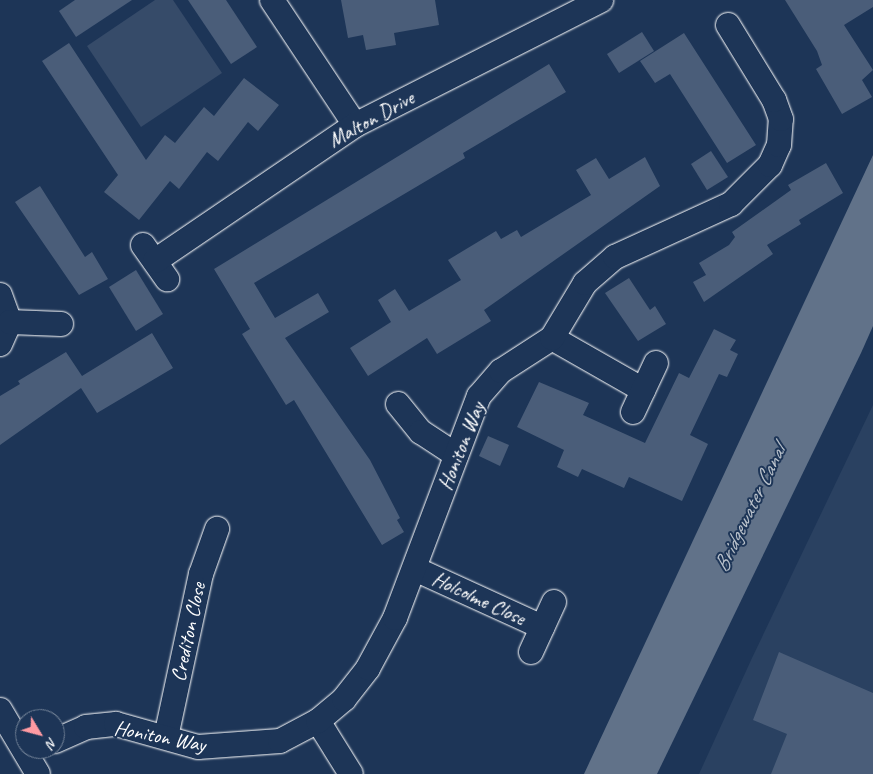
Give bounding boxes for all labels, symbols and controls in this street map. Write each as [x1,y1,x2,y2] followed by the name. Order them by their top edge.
[324,85,418,153] street label: Malton Drive
[432,398,490,494] street label: Honiton Way
[708,441,792,577] water label: Bridgewater Canal
[428,566,530,630] street label: Holcolme Close
[165,580,211,684] street label: Crediton Close
[15,709,65,759] north arrow
[112,715,208,757] street label: Honiton Way
[42,734,61,751] text: N

